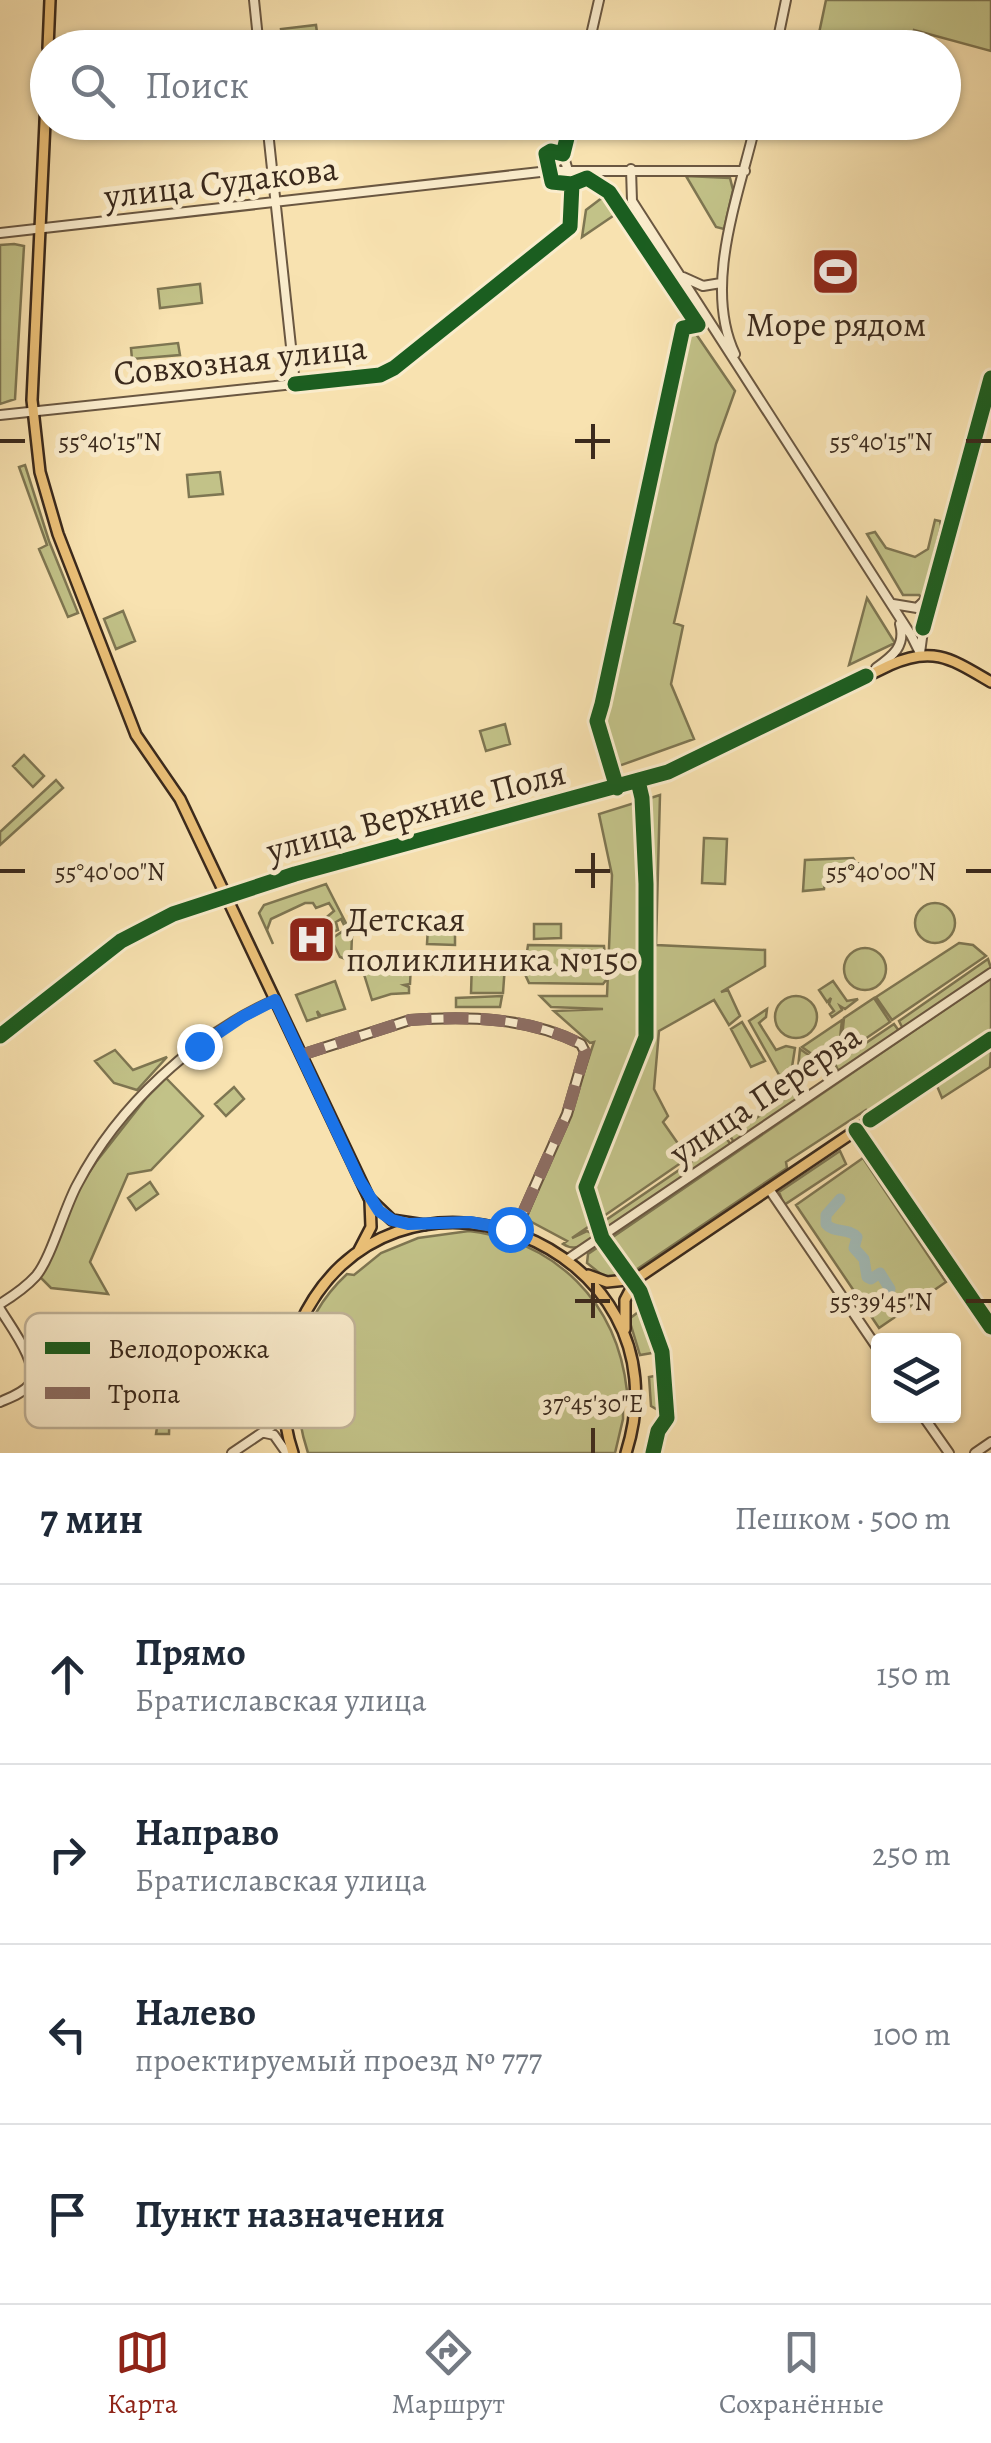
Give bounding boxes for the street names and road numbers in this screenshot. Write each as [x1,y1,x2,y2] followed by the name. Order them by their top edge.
[100,144,341,220] street label: улица Судакова
[111,323,369,397] street label: Совхозная улица
[260,748,571,874] street label: улица Верхние Поля
[659,1012,870,1177] street label: улица Перерва

